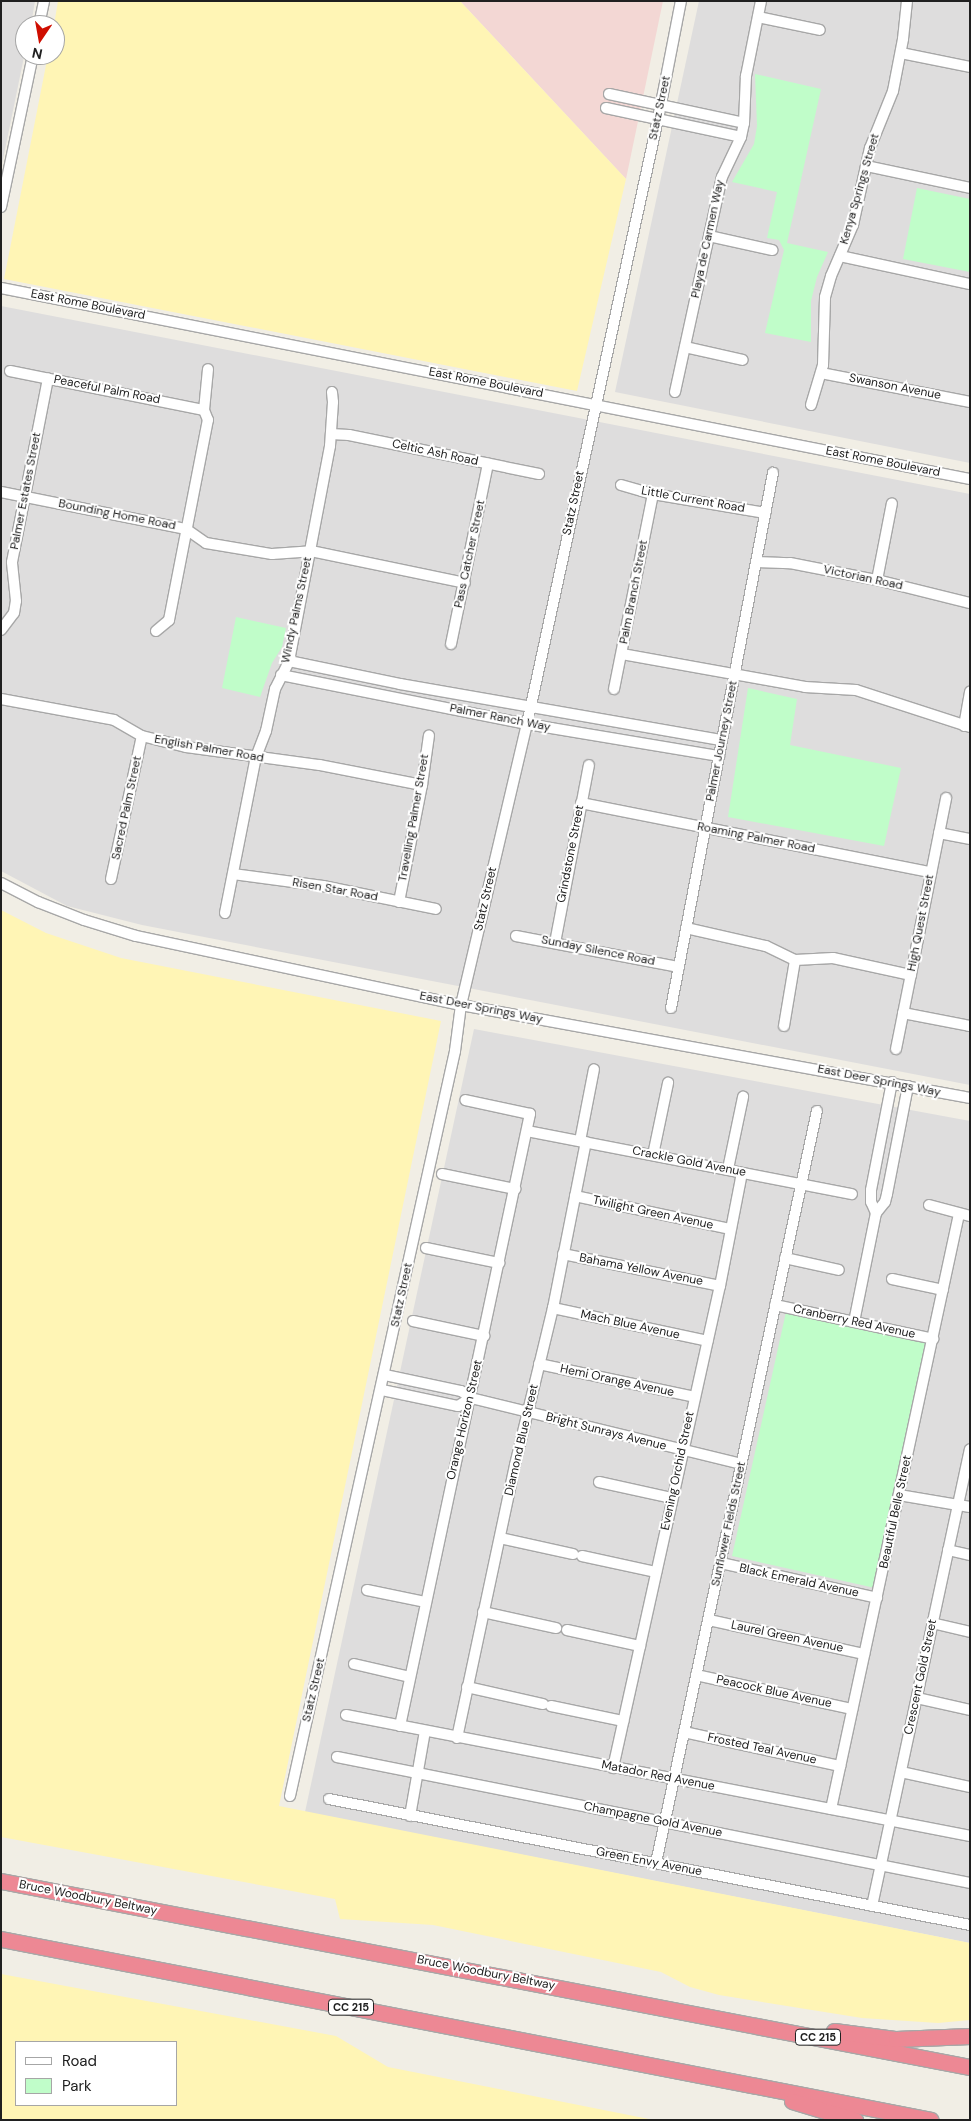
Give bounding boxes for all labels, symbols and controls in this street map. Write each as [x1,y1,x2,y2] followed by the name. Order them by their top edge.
[15,15,65,65] north arrow
[30,44,44,64] text: N
[646,75,674,141] street label: Statz Street
[837,132,883,246] street label: Kenya Springs Street
[688,178,728,300] street label: Playa de Carmen Way
[30,287,146,323] street label: East Rome Boulevard
[428,365,544,401] street label: East Rome Boulevard
[848,371,942,403] street label: Swanson Avenue
[53,373,161,407] street label: Peaceful Palm Road
[8,431,44,551] street label: Palmer Estates Street
[391,437,479,469] street label: Celtic Ash Road
[825,444,941,480] street label: East Rome Boulevard
[560,470,588,536] street label: Statz Street
[640,484,746,516] street label: Little Current Road
[57,497,177,533] street label: Bounding Home Road
[452,499,488,609] street label: Pass Catcher Street
[617,539,651,645] street label: Palm Branch Street
[279,555,315,665] street label: Windy Palms Street
[822,563,904,593] street label: Victorian Road
[703,679,741,803] street label: Palmer Journey Street
[448,701,552,735] street label: Palmer Ranch Way
[153,732,265,766] street label: English Palmer Road
[396,753,432,883] street label: Travelling Palmer Street
[109,755,145,861] street label: Sacred Palm Street
[554,804,588,904] street label: Grindstone Street
[696,820,816,856] street label: Roaming Palmer Road
[472,866,500,932] street label: Statz Street
[905,873,937,973] street label: High Quest Street
[291,875,379,905] street label: Risen Star Road
[540,933,656,969] street label: Sunday Silence Road
[418,989,544,1027] street label: East Deer Springs Way
[816,1062,942,1100] street label: East Deer Springs Way
[631,1144,747,1180] street label: Crackle Gold Avenue
[591,1193,715,1233] street label: Twilight Green Avenue
[578,1251,704,1289] street label: Bahama Yellow Avenue
[388,1262,416,1328] street label: Statz Street
[792,1302,916,1342] street label: Cranberry Red Avenue
[579,1307,681,1343] street label: Mach Blue Avenue
[444,1358,486,1482] street label: Orange Horizon Street
[559,1362,675,1400] street label: Hemi Orange Avenue
[502,1383,542,1497] street label: Diamond Blue Street
[544,1410,668,1454] street label: Bright Sunrays Avenue
[658,1410,698,1532] street label: Evening Orchid Street
[877,1454,915,1570] street label: Beautiful Belle Street
[709,1460,749,1588] street label: Sunflower Fields Street
[738,1561,860,1601] street label: Black Emerald Avenue
[730,1618,844,1656] street label: Laurel Green Avenue
[902,1618,940,1736] street label: Crescent Gold Street
[300,1657,328,1723] street label: Statz Street
[715,1673,833,1711] street label: Peacock Blue Avenue
[706,1730,818,1768] street label: Frosted Teal Avenue
[600,1758,716,1794] street label: Matador Red Avenue
[583,1800,723,1840] street label: Champagne Gold Avenue
[595,1845,703,1879] street label: Green Envy Avenue
[18,1878,158,1918] street label: Bruce Woodbury Beltway
[416,1953,556,1993] street label: Bruce Woodbury Beltway
[327,1998,375,2015] road number: CC 215
[794,2028,842,2045] road number: CC 215
[15,2041,178,2106] legend
[62,2051,97,2071] text: Road
[62,2076,92,2096] text: Park

